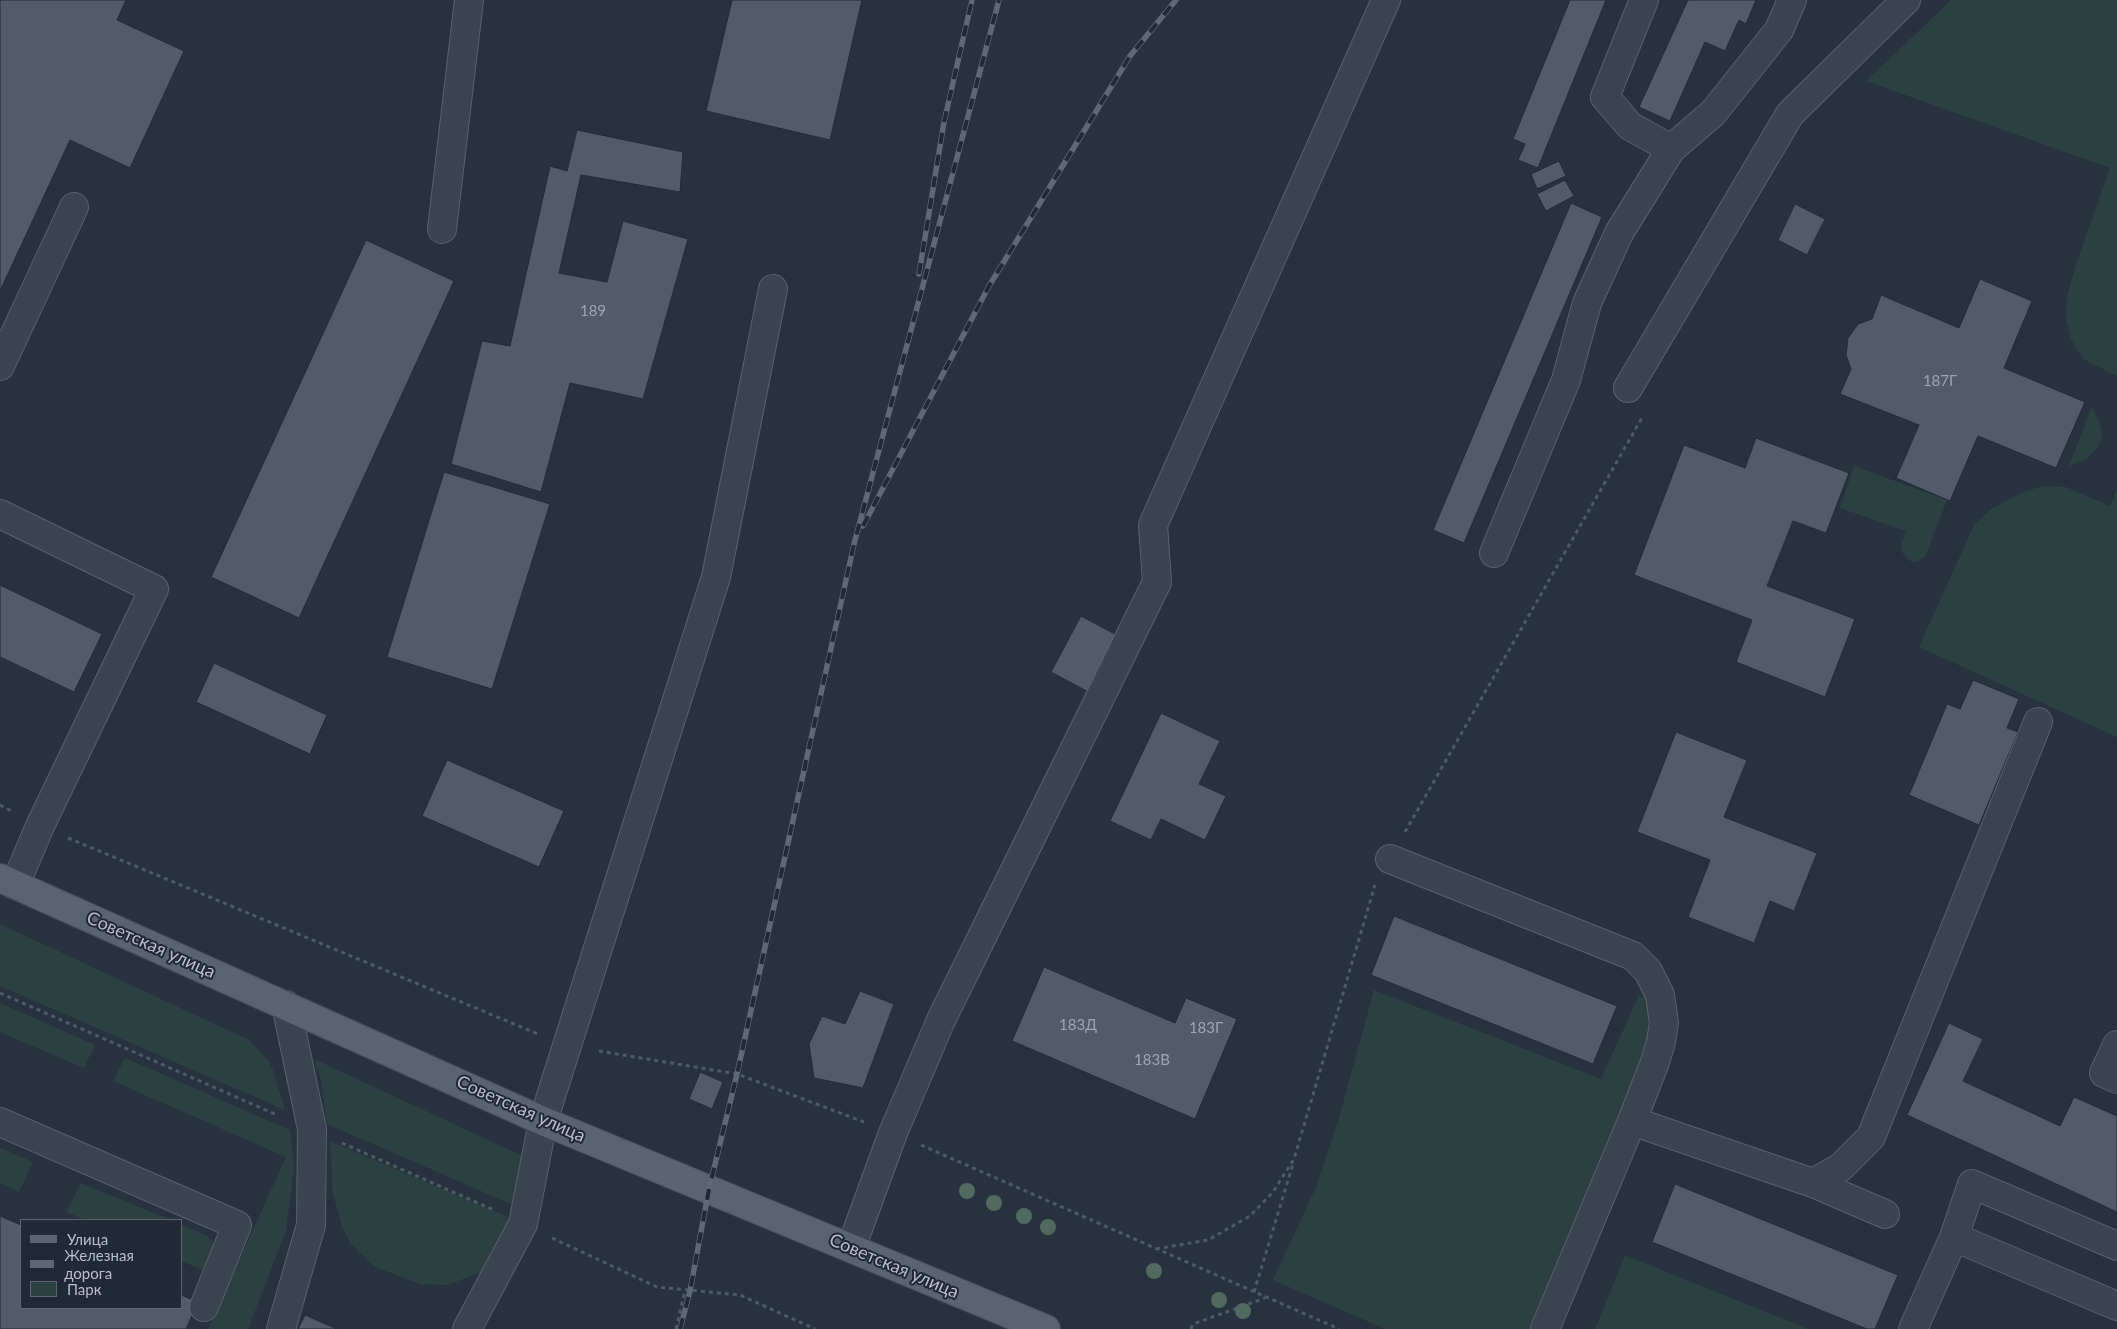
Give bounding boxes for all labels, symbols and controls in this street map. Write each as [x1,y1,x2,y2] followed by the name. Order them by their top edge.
[580,302,606,320] house number: 189
[1923,372,1957,390] house number: 187Г
[83,907,219,983] street label: Советская улица
[1059,1016,1097,1034] house number: 183Д
[1189,1019,1223,1037] house number: 183Г
[1134,1051,1170,1069] house number: 183В
[453,1071,589,1147] street label: Советская улица
[20,1219,182,1309] legend
[826,1229,962,1303] street label: Советская улица
[67,1230,108,1248] text: Улица
[64,1246,134,1282] text: Железная дорога
[67,1280,101,1298] text: Парк

